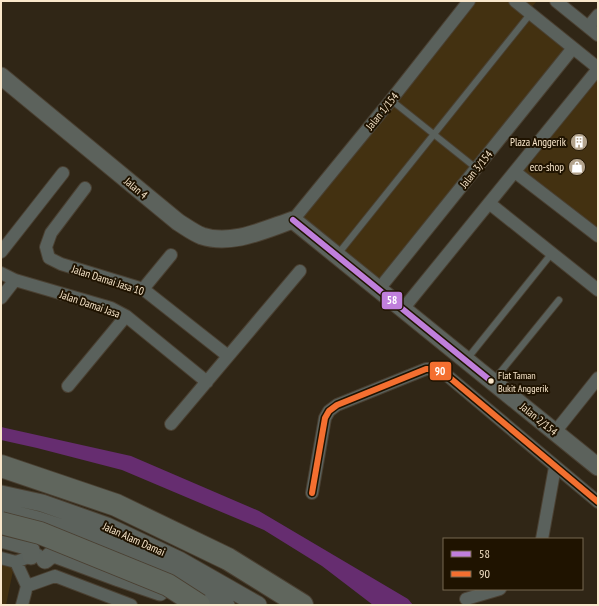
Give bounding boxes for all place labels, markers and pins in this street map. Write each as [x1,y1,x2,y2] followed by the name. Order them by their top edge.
[569,132,589,152] building icon: Plaza Anggerik
[510,135,567,149] place label: Plaza Anggerik
[567,157,587,177] shop icon: eco-shop
[530,160,564,174] place label: eco-shop
[498,369,548,395] place label: Flat Taman Bukit Anggerik
[486,376,496,386] marker: Flat Taman Bukit Anggerik

